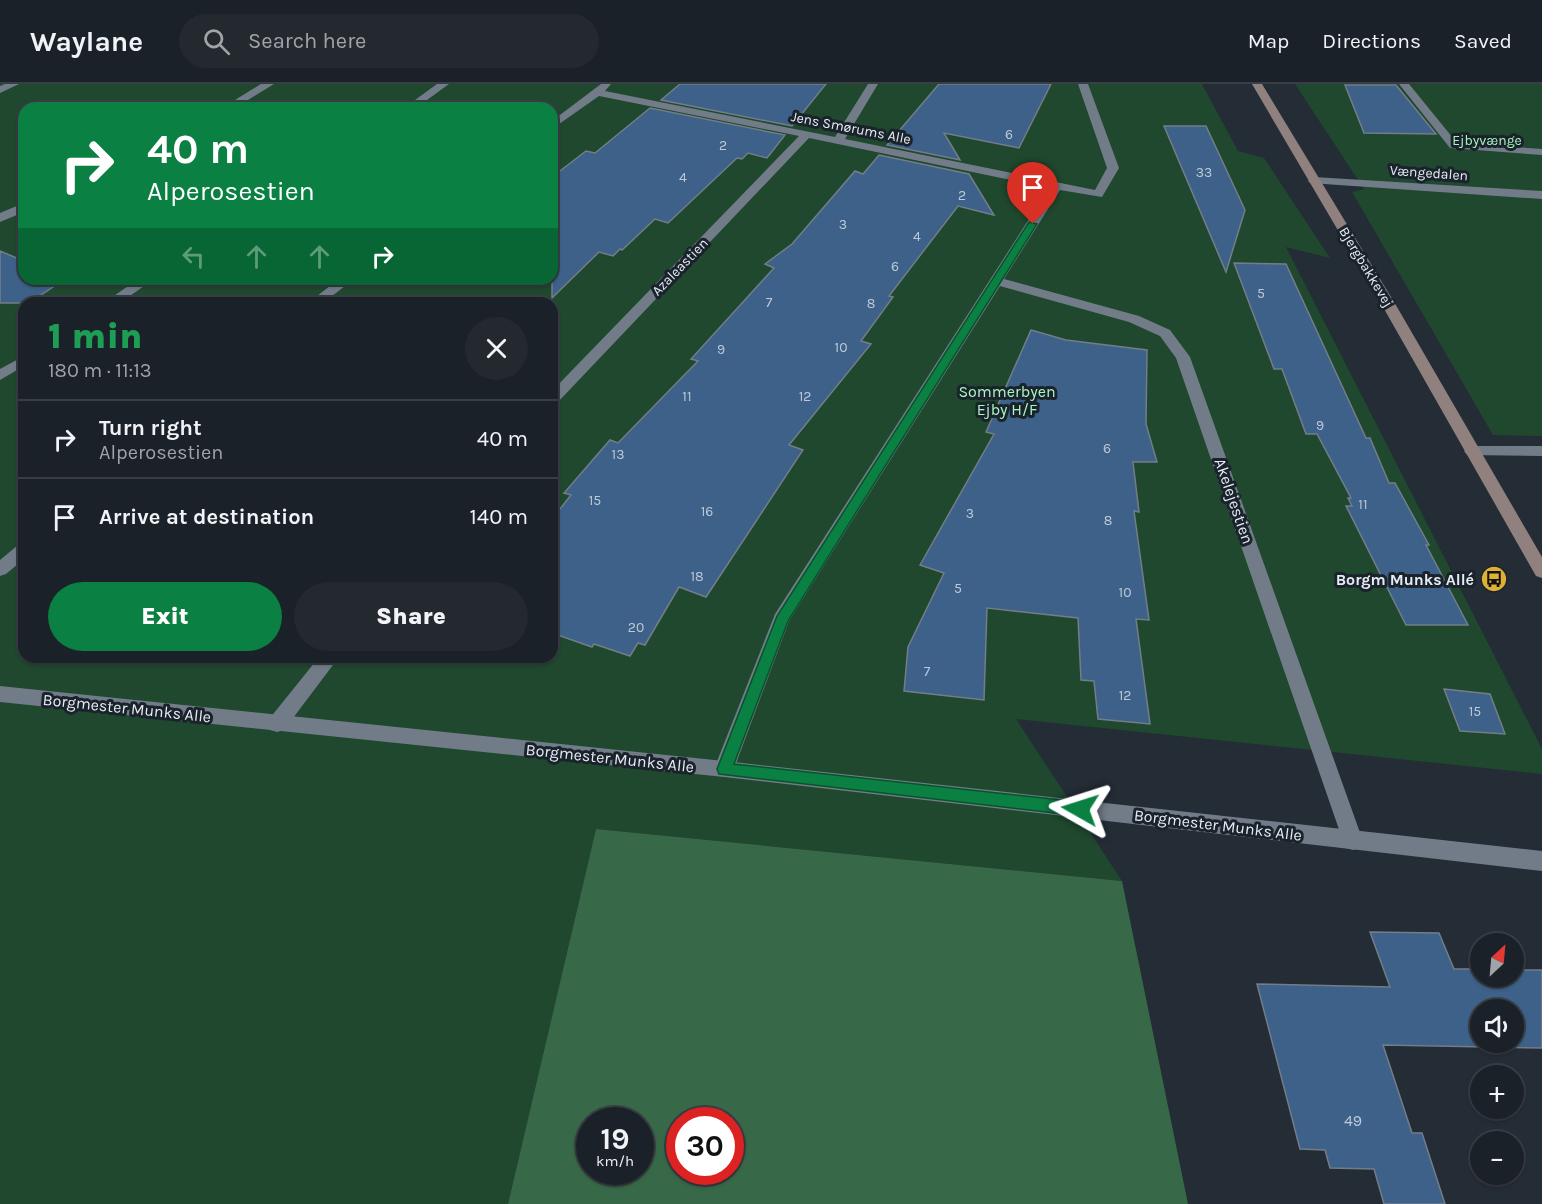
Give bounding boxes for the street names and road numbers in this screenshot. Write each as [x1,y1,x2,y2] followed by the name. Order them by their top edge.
[790,108,912,148] street label: Jens Smørums Alle
[1389,162,1469,184] street label: Vængedalen
[1335,224,1397,310] street label: Bjergbakkevej
[648,235,712,299] street label: Azaleastien
[1210,456,1258,546] street label: Akelejestien
[42,690,212,726] street label: Borgmester Munks Alle
[525,740,695,776] street label: Borgmester Munks Alle
[1133,805,1303,845] street label: Borgmester Munks Alle

